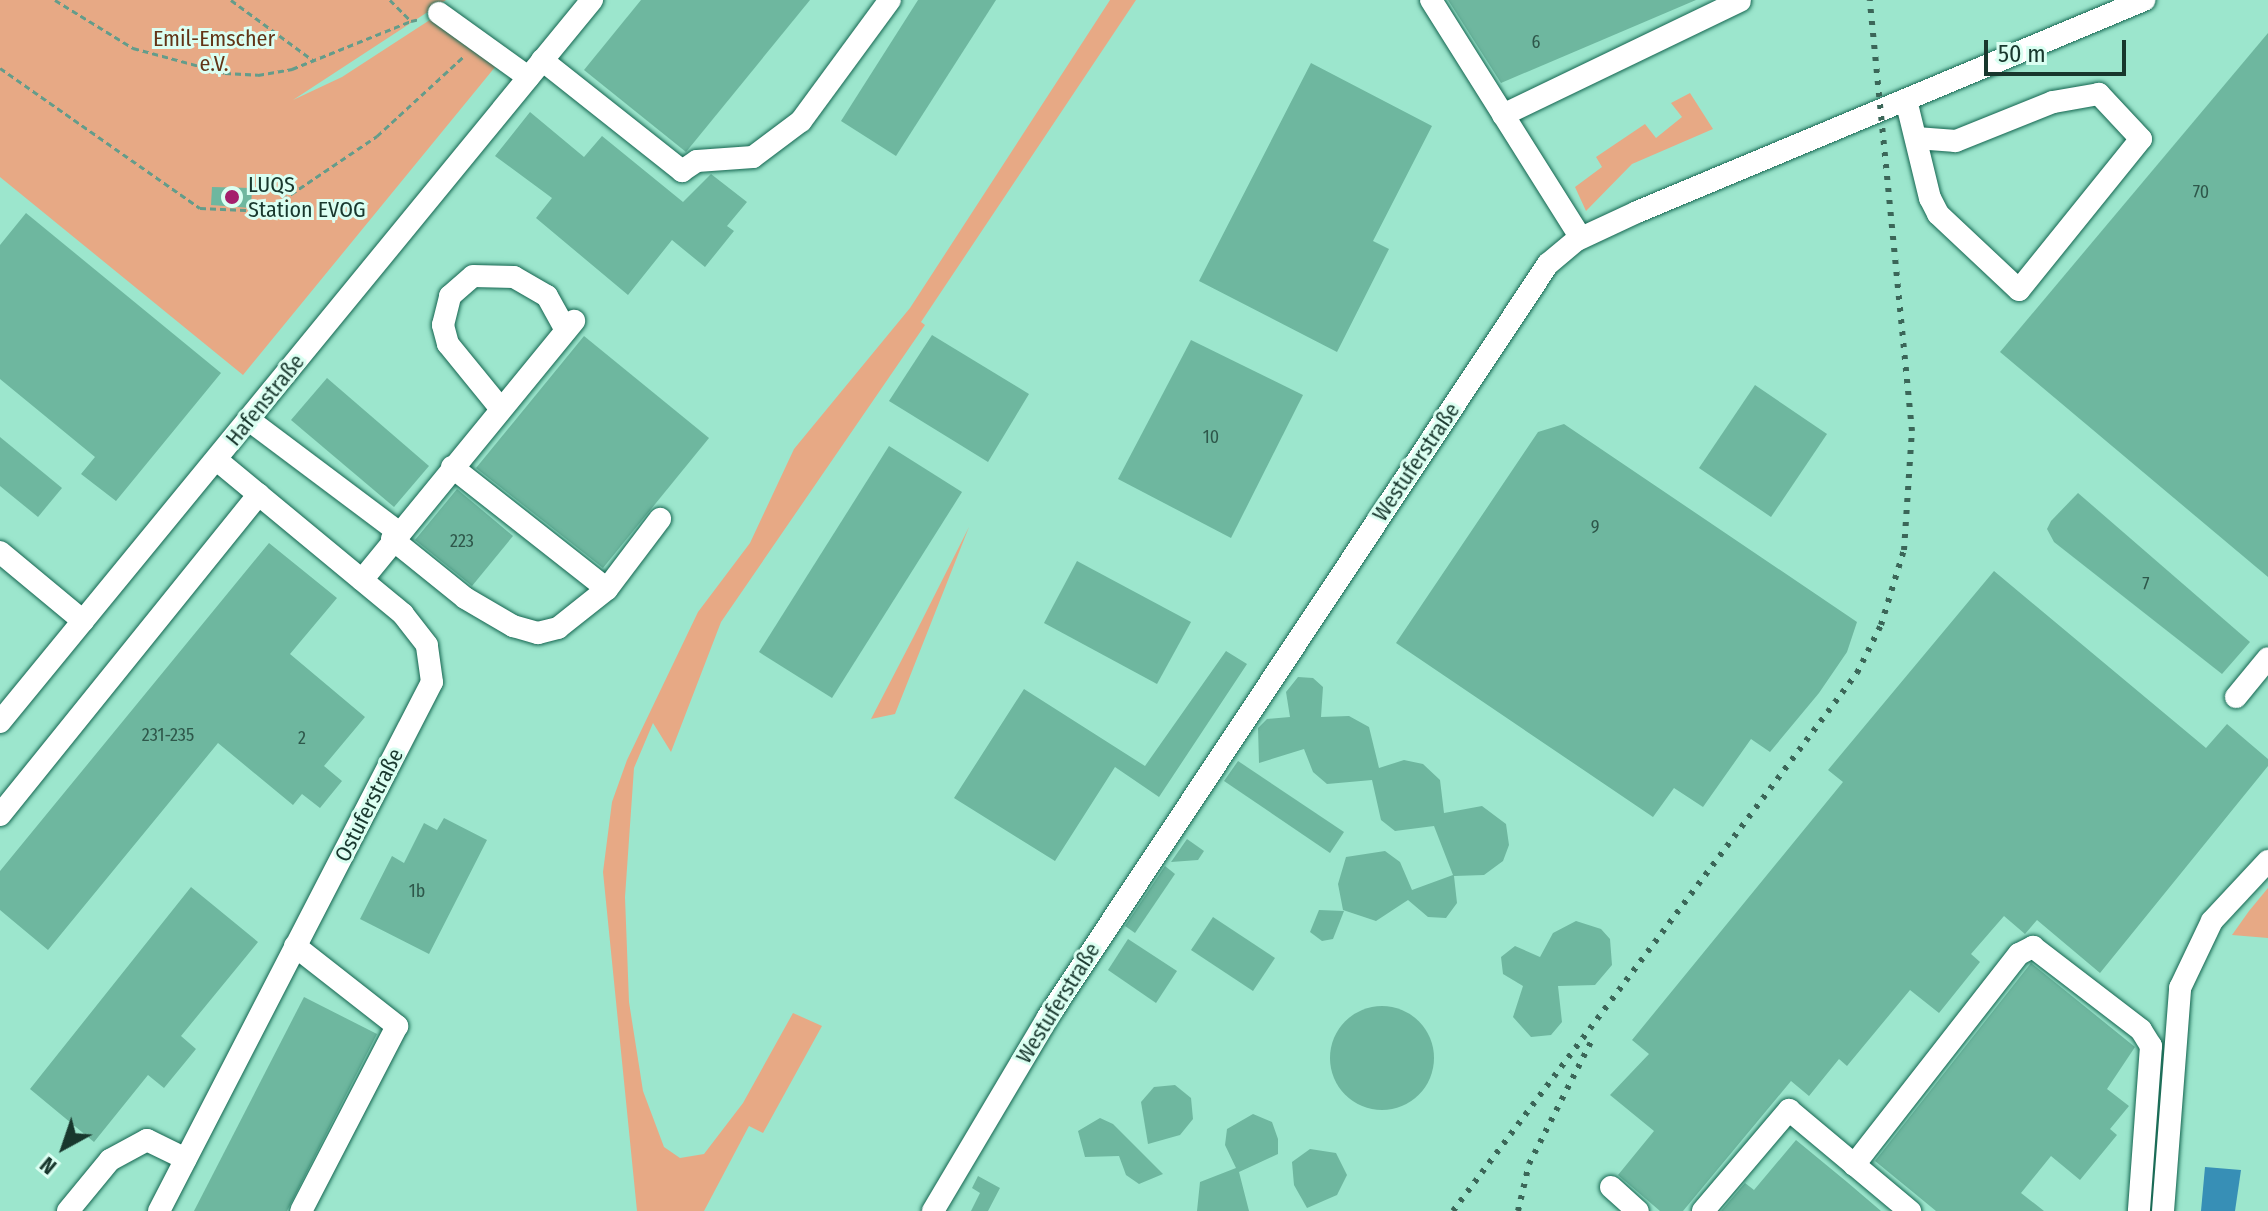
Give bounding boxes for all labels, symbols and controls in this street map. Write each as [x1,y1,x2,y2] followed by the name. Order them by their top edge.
[1988,24,2130,74] scale bar
[153,25,275,76] park label: Emil-Emscher e.V.
[1532,31,1540,53] house number: 6
[1998,40,2046,68] text: 50 m
[248,171,366,222] place label: LUQS Station EVOG
[2193,181,2209,203] house number: 70
[223,188,241,206] marker: LUQS Station EVOG
[220,349,310,451] street label: Hafenstraße
[1367,398,1465,526] street label: Westuferstraße
[1203,426,1219,448] house number: 10
[1591,516,1599,538] house number: 9
[450,530,474,552] house number: 223
[2142,573,2150,595] house number: 7
[142,724,194,746] house number: 231-235
[298,727,306,749] house number: 2
[329,744,409,866] street label: Ostuferstraße
[409,880,425,902] house number: 1b
[1011,938,1105,1068] street label: Westuferstraße
[24,1107,104,1187] north arrow
[35,1151,62,1180] text: N

